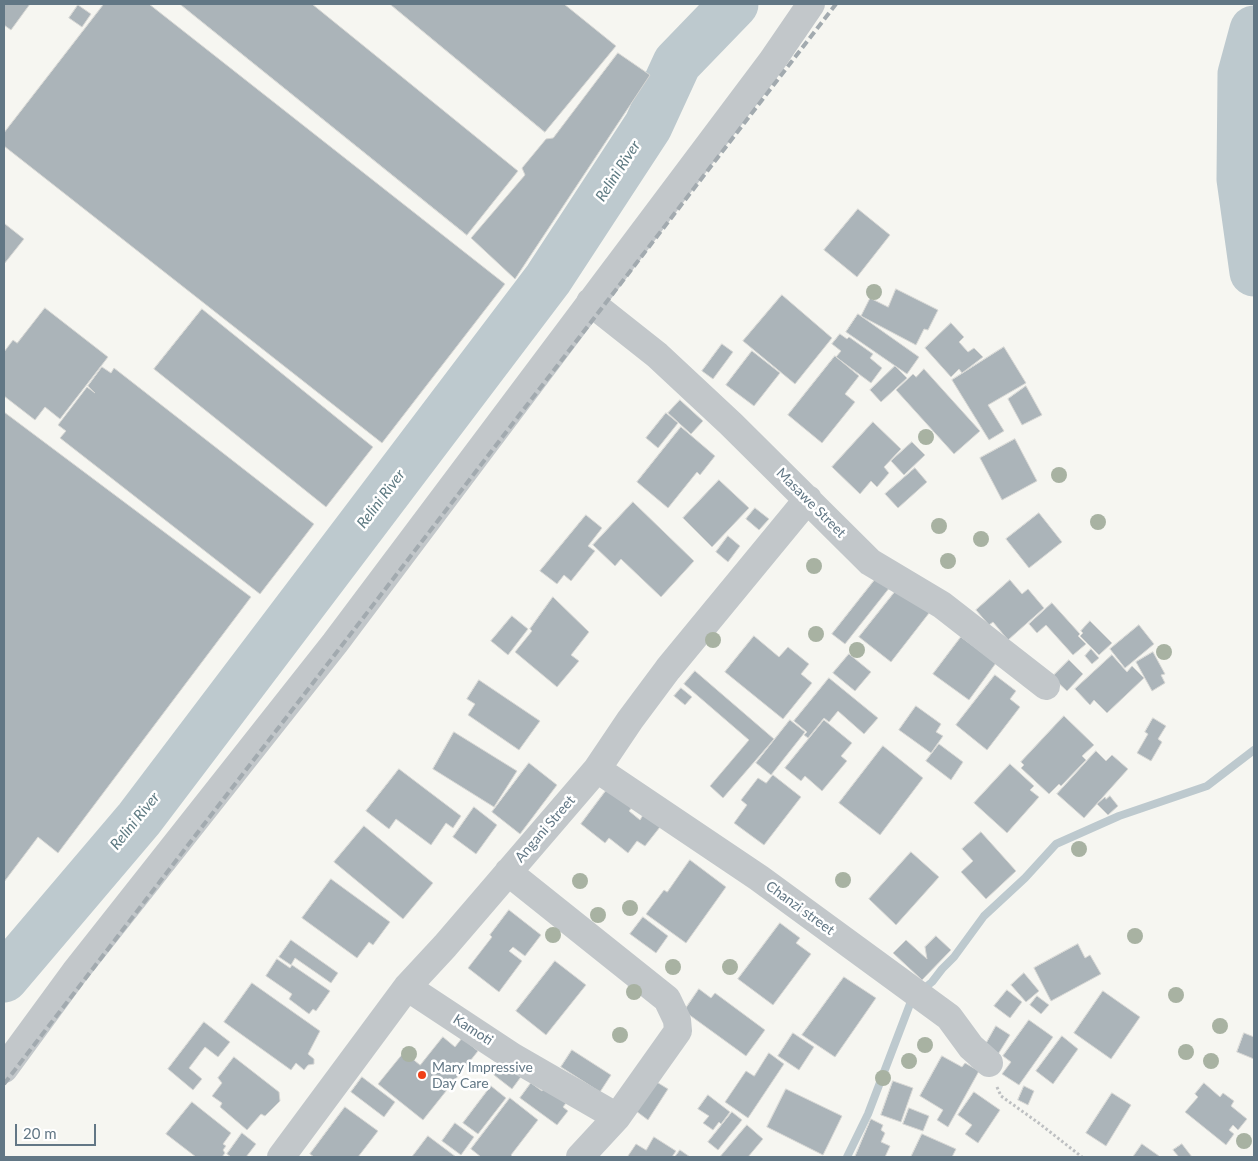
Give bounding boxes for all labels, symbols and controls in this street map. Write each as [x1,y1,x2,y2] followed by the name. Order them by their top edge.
[592,137,644,205] water label: Relini River
[773,465,849,541] street label: Masawe Street
[353,466,409,532] water label: Relini River
[106,789,164,853] water label: Relini River
[511,792,579,866] street label: Angani Street
[762,877,838,939] street label: Chanzi street
[450,1011,496,1049] street label: Kamoti
[432,1059,533,1092] place label: Mary Impressive Day Care
[416,1069,428,1081] marker: Mary Impressive Day Care
[18,1114,99,1146] scale bar
[23,1124,57,1142] text: 20 m

